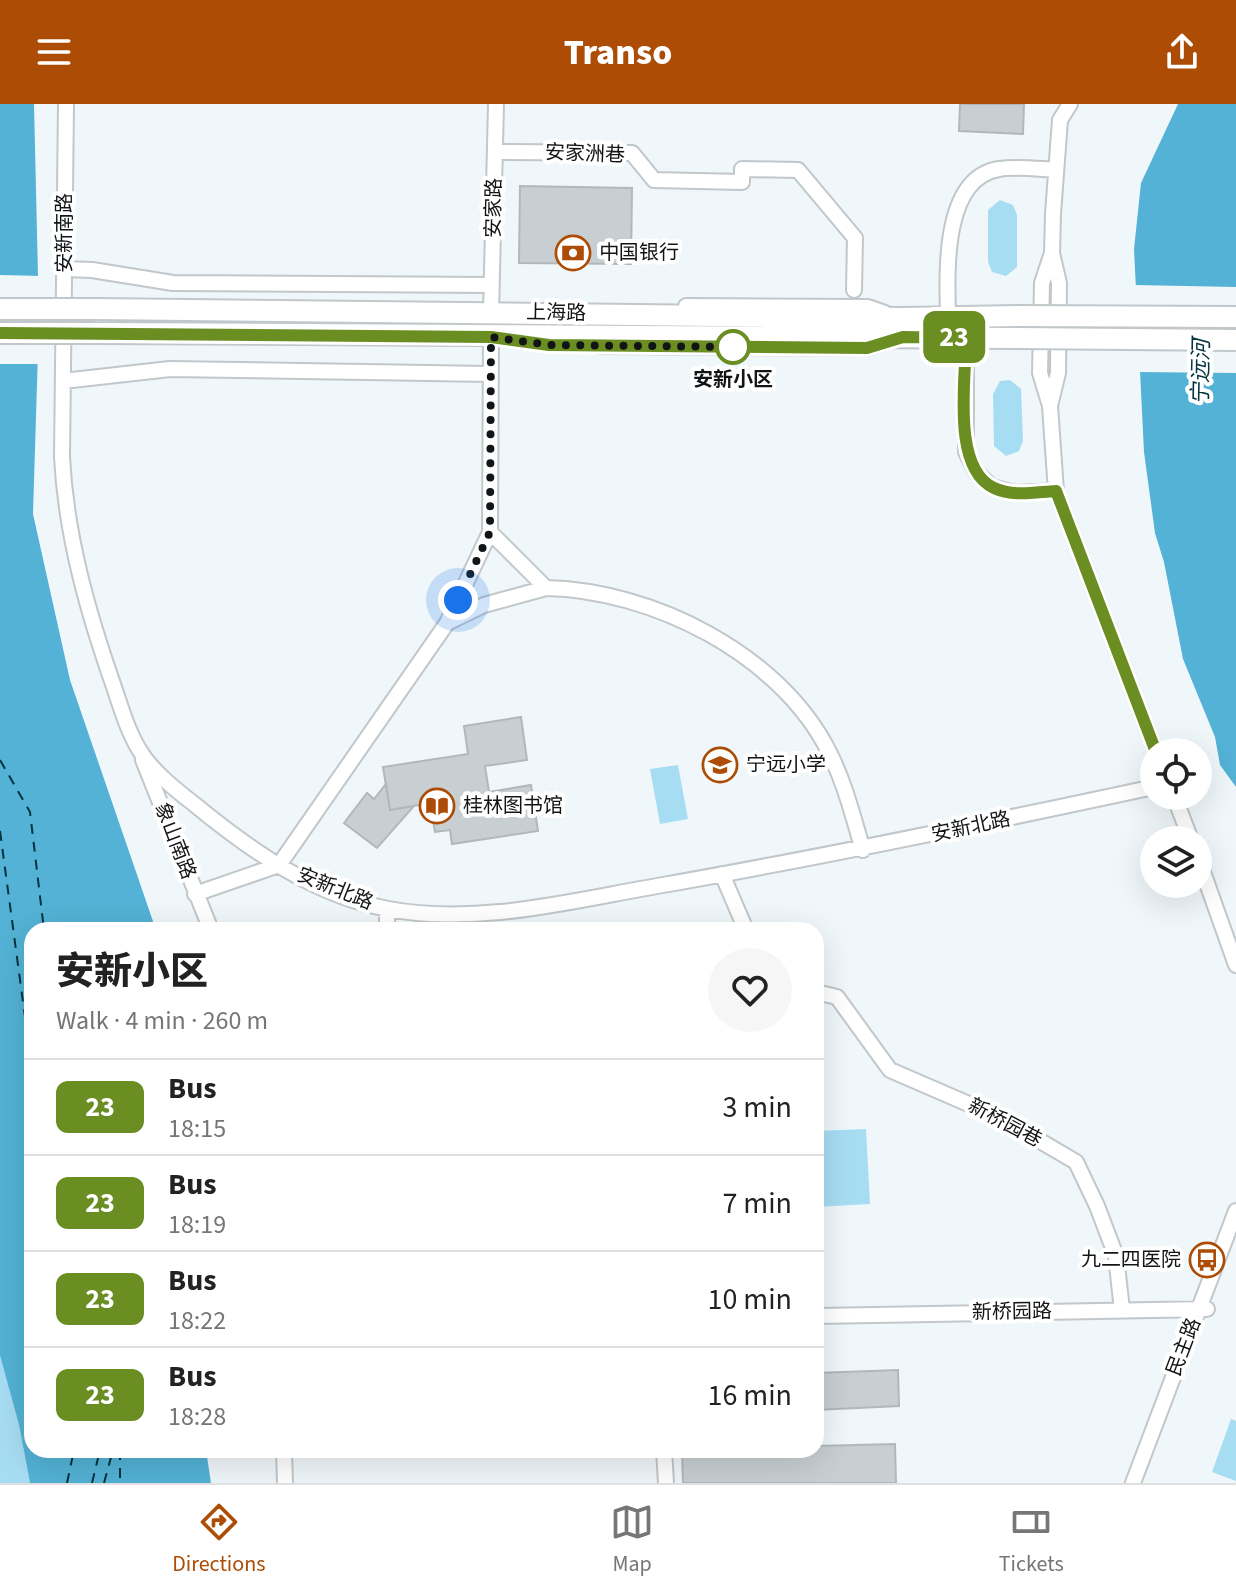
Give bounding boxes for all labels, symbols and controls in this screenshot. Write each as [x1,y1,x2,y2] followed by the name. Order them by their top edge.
[564,27,672,78] text: Transo
[32,30,76,74] icon: menu
[1160,30,1204,74] icon: share
[545,139,625,169] street label: 安家洲巷
[479,178,509,238] street label: 安家路
[51,193,79,273] street label: 安新南路
[554,234,592,272] bank icon: 中国银行
[599,239,679,267] place label: 中国银行
[526,298,586,328] street label: 上海路
[918,311,990,363] line badge: 23
[939,317,969,357] text: 23
[716,330,750,364] marker: 安新小区
[1184,335,1218,405] water label: 宁远河
[693,366,773,394] place label: 安新小区
[438,580,478,620] your location
[1140,738,1212,898] map controls
[1140,738,1212,810] button: locate
[701,746,739,784] school or university icon: 宁远小学
[746,751,826,779] place label: 宁远小学
[418,787,456,825] library icon: 桂林图书馆
[463,792,563,820] place label: 桂林图书馆
[148,799,202,883] street label: 象山南路
[929,805,1013,849] street label: 安新北路
[1140,826,1212,898] button: layers
[293,861,377,917] street label: 安新北路
[56,945,208,999] text: 安新小区
[708,948,792,1032] button: heart
[56,1002,268,1039] text: Walk · 4 min · 260 m
[168,1067,216,1110] text: Bus
[722,1086,792,1129] text: 3 min
[85,1087,115,1127] text: 23
[963,1092,1047,1154] street label: 新桥园巷
[168,1110,226,1147] text: 18:15
[168,1163,216,1206] text: Bus
[722,1182,792,1225] text: 7 min
[85,1183,115,1223] text: 23
[168,1206,226,1243] text: 18:19
[1188,1241,1226,1279] bus stop icon: 九二四医院
[1081,1246,1181,1274] place label: 九二四医院
[168,1259,216,1302] text: Bus
[708,1278,792,1321] text: 10 min
[85,1279,115,1319] text: 23
[972,1297,1052,1327] street label: 新桥园路
[168,1302,226,1339] text: 18:22
[1160,1314,1208,1380] street label: 民主路
[168,1355,216,1398] text: Bus
[708,1374,792,1417] text: 16 min
[85,1375,115,1415] text: 23
[168,1398,226,1435] text: 18:28
[172,1500,265,1580] tab: Directions
[610,1500,654,1580] tab: Map
[999,1500,1064,1580] tab: Tickets

